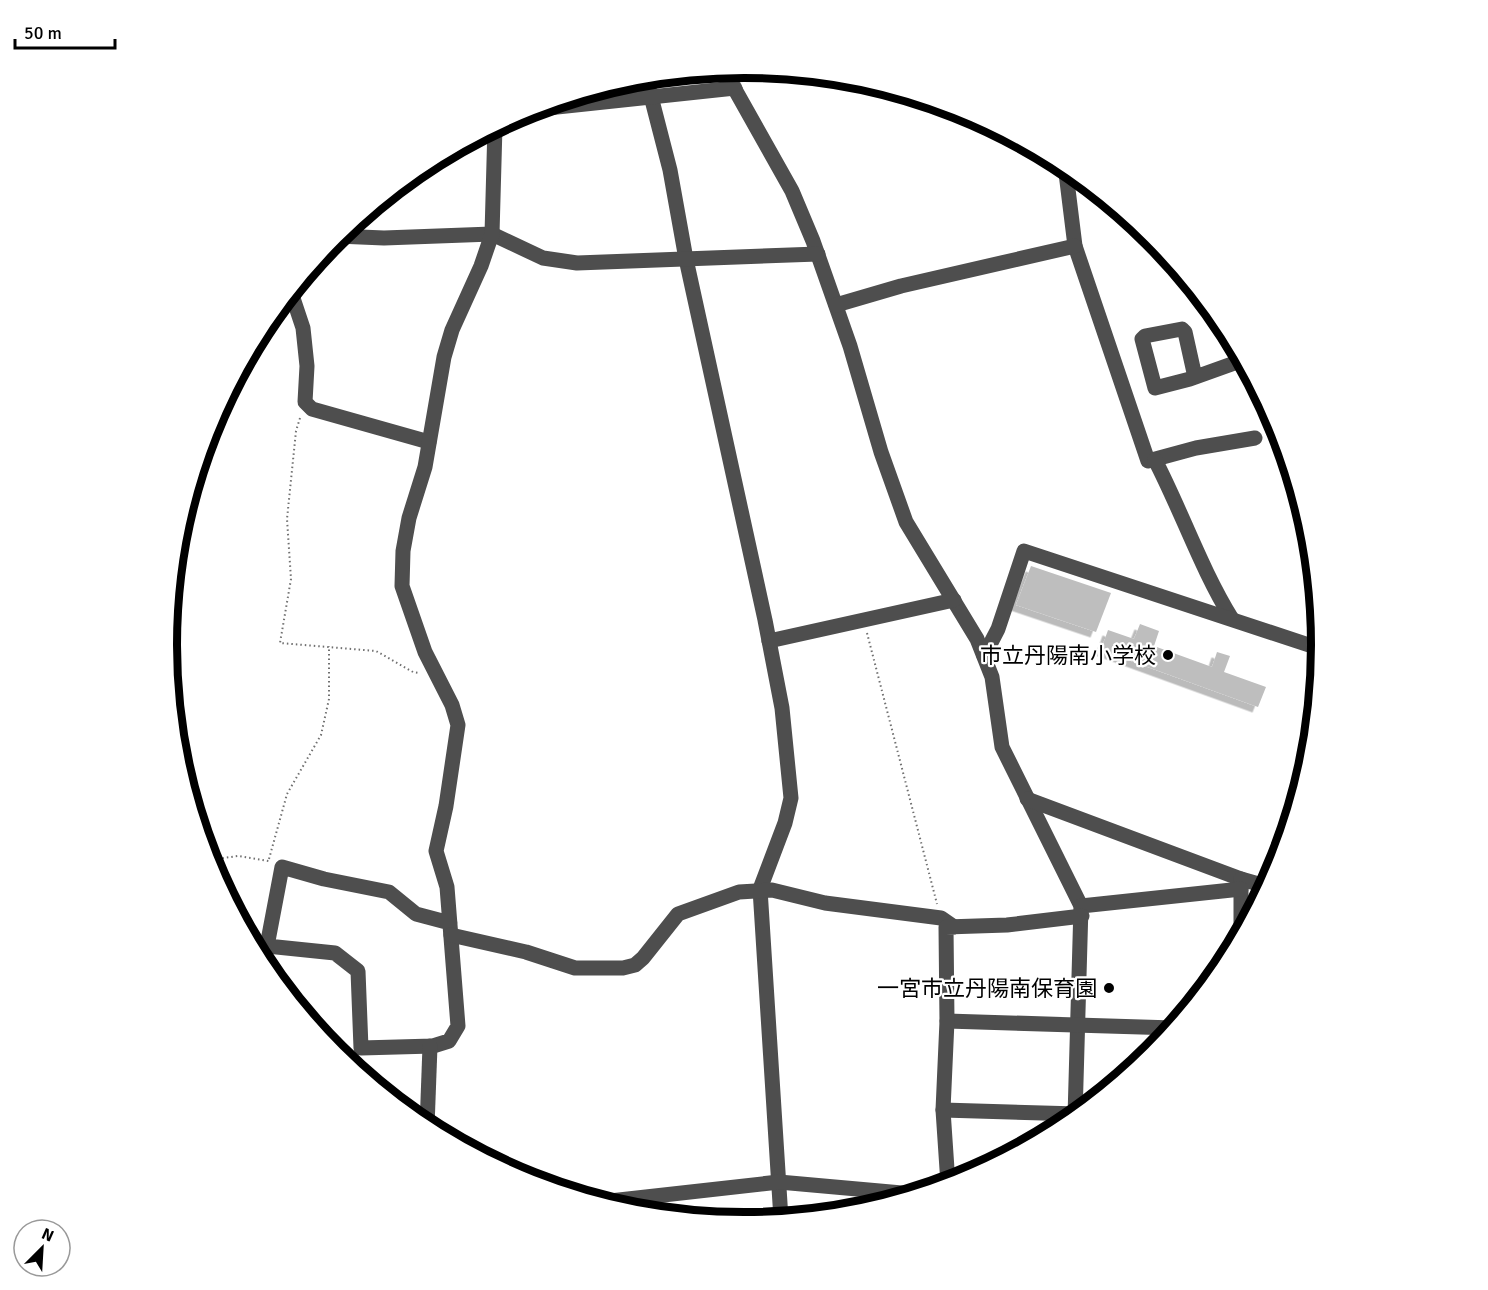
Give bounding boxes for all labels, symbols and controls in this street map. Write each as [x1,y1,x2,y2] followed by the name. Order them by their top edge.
[15,12,116,50] scale bar
[24,22,62,44] text: 50 m
[980,642,1156,669] place label: 市立丹陽南小学校
[1161,648,1175,662] marker: 市立丹陽南小学校
[877,975,1097,1002] place label: 一宮市立丹陽南保育園
[1102,981,1116,995] marker: 一宮市立丹陽南保育園
[12,1218,72,1278] north arrow
[39,1224,57,1247] text: N

